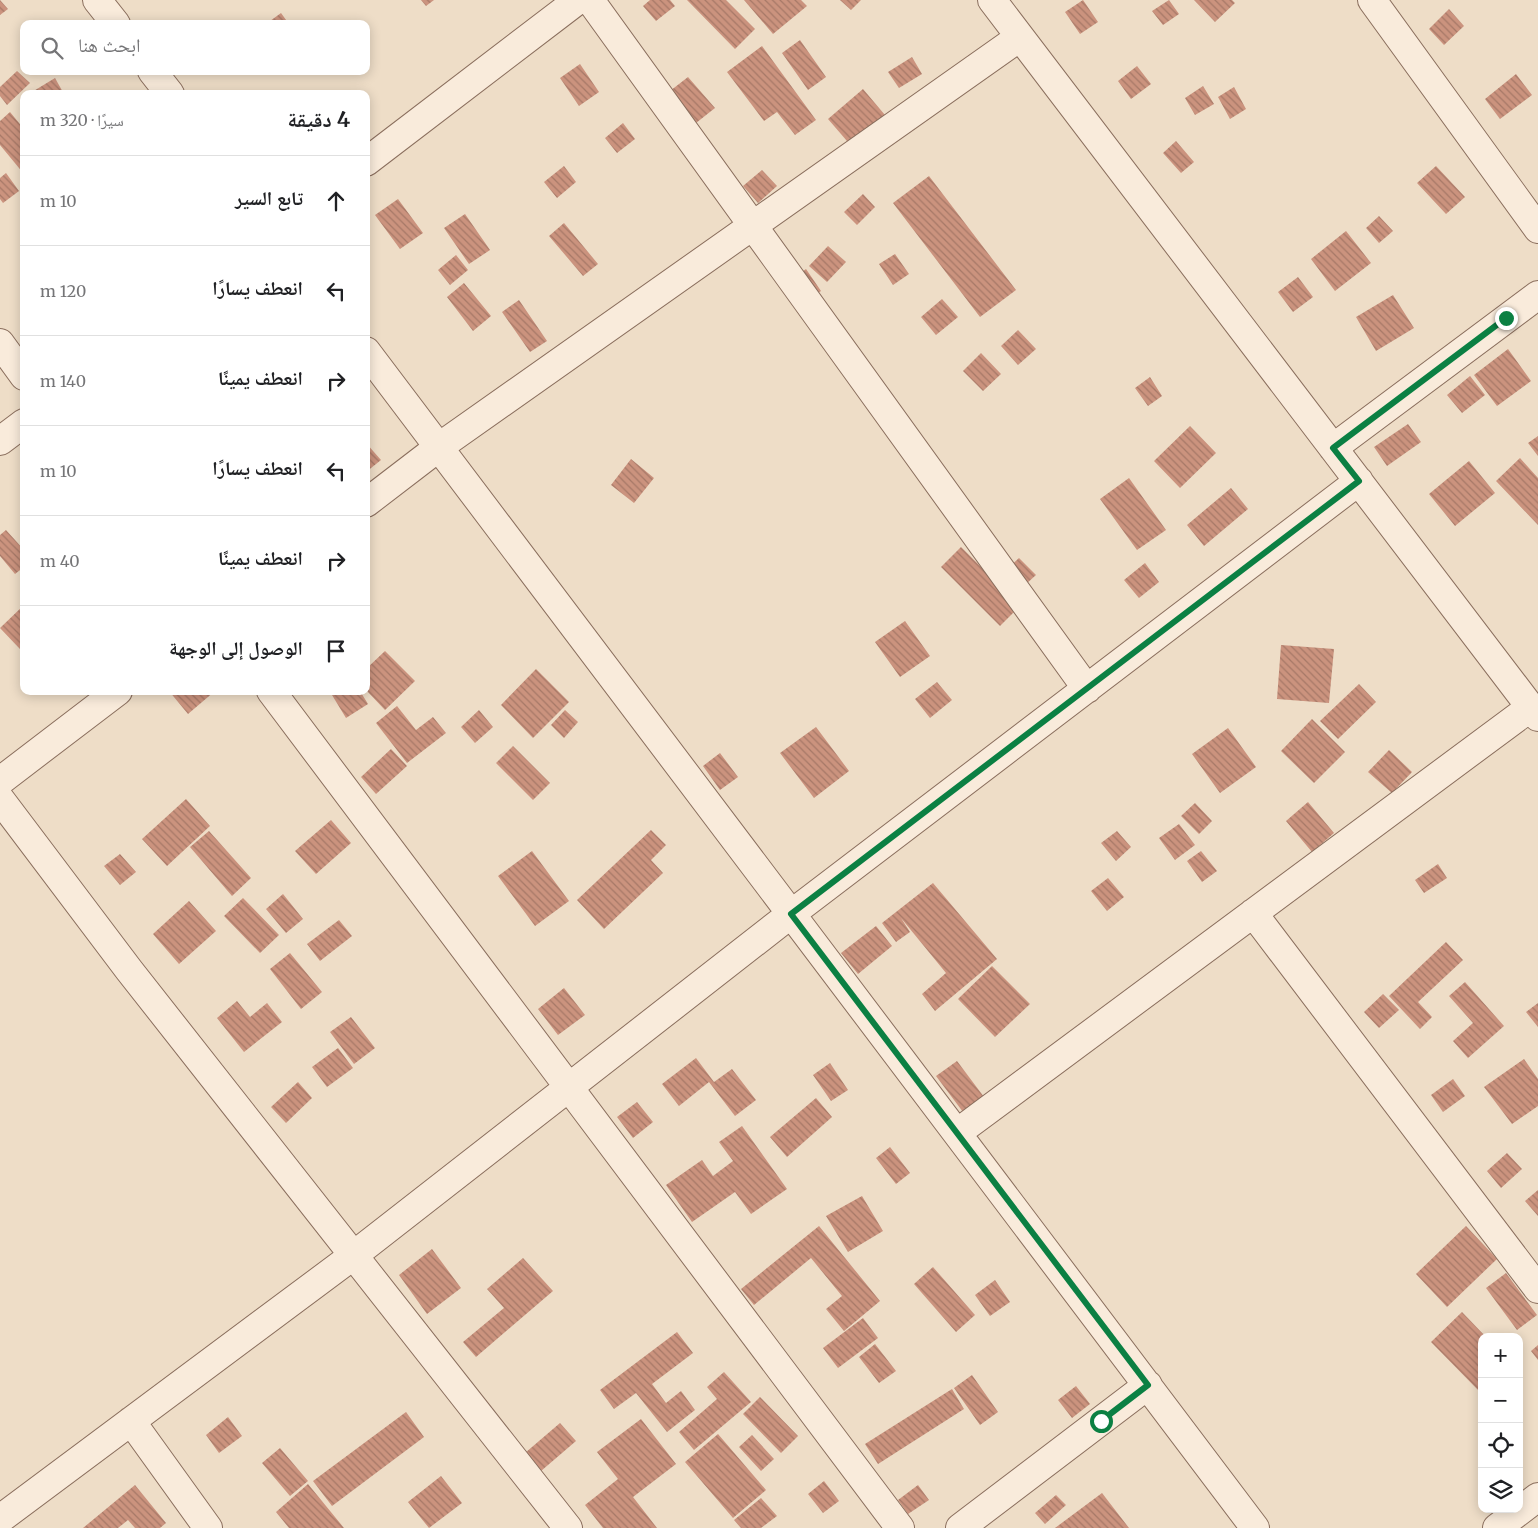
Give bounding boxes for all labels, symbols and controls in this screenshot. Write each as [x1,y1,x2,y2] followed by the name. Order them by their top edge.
[20,20,370,75] search box
[78,33,140,57] text: ابحث هنا
[38,34,66,62] icon: search
[288,106,350,133] text: 4 دقيقة
[40,110,124,130] text: سيرًا · 320 m
[235,186,303,210] text: تابع السير
[322,187,350,215] icon: ahead
[40,191,77,211] text: 10 m
[212,276,303,300] text: انعطف يسارًا
[322,277,350,305] icon: left
[40,281,86,301] text: 120 m
[1495,307,1518,330] route end
[218,366,303,390] text: انعطف يمينًا
[322,367,350,395] icon: right
[40,371,86,391] text: 140 m
[212,456,303,480] text: انعطف يسارًا
[322,457,350,485] icon: left
[40,461,77,481] text: 10 m
[218,546,303,570] text: انعطف يمينًا
[322,547,350,575] icon: right
[40,551,80,571] text: 40 m
[169,636,303,660] text: الوصول إلى الوجهة
[322,637,350,665] icon: arrive
[1478,1333,1523,1513] map controls
[1478,1333,1523,1378] button: +
[1478,1378,1523,1423] button: −
[1090,1410,1113,1433] route start
[1478,1423,1523,1468] button: locate
[1478,1468,1523,1513] button: layers

